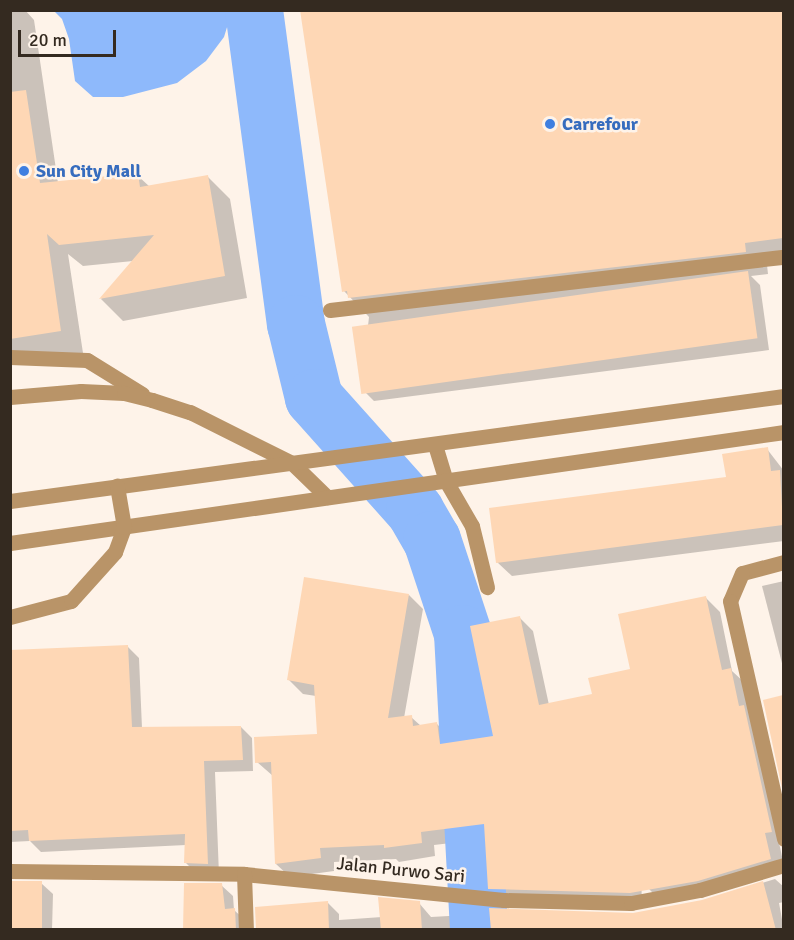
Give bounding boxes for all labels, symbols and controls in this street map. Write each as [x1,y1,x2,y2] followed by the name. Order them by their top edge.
[21,18,118,56] scale bar
[29,29,67,51] text: 20 m
[562,113,638,135] place label: Carrefour
[543,117,557,131] marker: Carrefour
[36,160,141,182] place label: Sun City Mall
[17,164,31,178] marker: Sun City Mall
[336,853,466,887] street label: Jalan Purwo Sari

